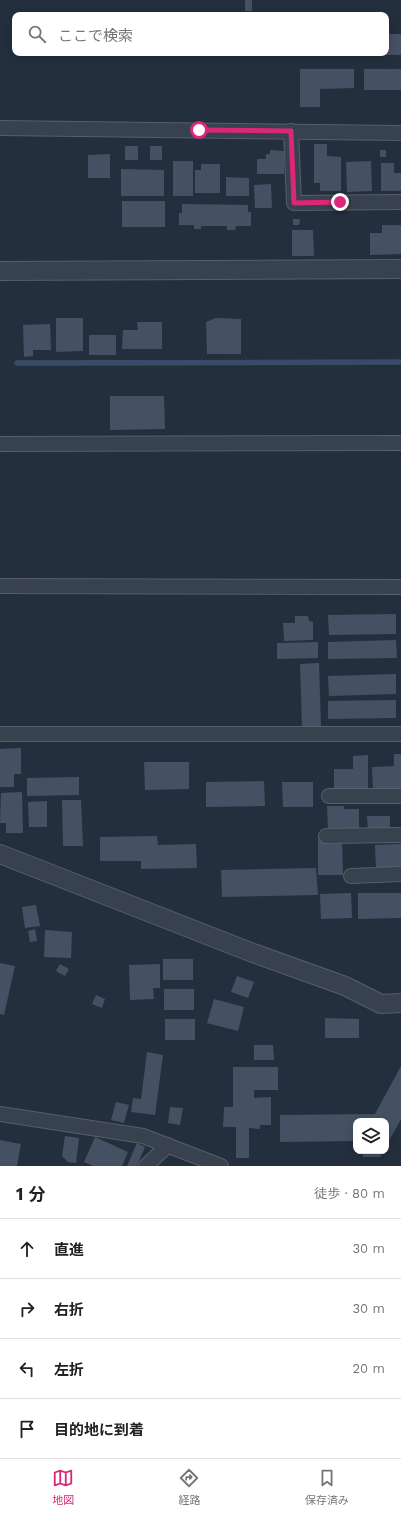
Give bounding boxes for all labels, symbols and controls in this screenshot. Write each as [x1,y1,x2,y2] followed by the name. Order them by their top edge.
[12,12,389,56] search box
[26,23,48,45] icon: search
[58,27,133,45] text: ここで検索
[190,121,208,139] route start
[331,193,349,211] route end
[353,1118,389,1154] map controls
[353,1118,389,1154] button: layers
[16,1184,45,1204] text: 1 分
[314,1186,385,1201] text: 徒歩 · 80 m
[16,1238,38,1260] icon: ahead
[54,1241,84,1259] text: 直進
[353,1241,385,1256] text: 30 m
[16,1298,38,1320] icon: right
[54,1301,84,1319] text: 右折
[353,1301,385,1316] text: 30 m
[16,1358,38,1380] icon: left
[54,1361,84,1379] text: 左折
[353,1361,385,1376] text: 20 m
[16,1418,38,1440] icon: arrive
[54,1421,144,1439] text: 目的地に到着
[52,1467,74,1507] tab: 地図
[178,1467,200,1507] tab: 経路
[305,1467,349,1507] tab: 保存済み

